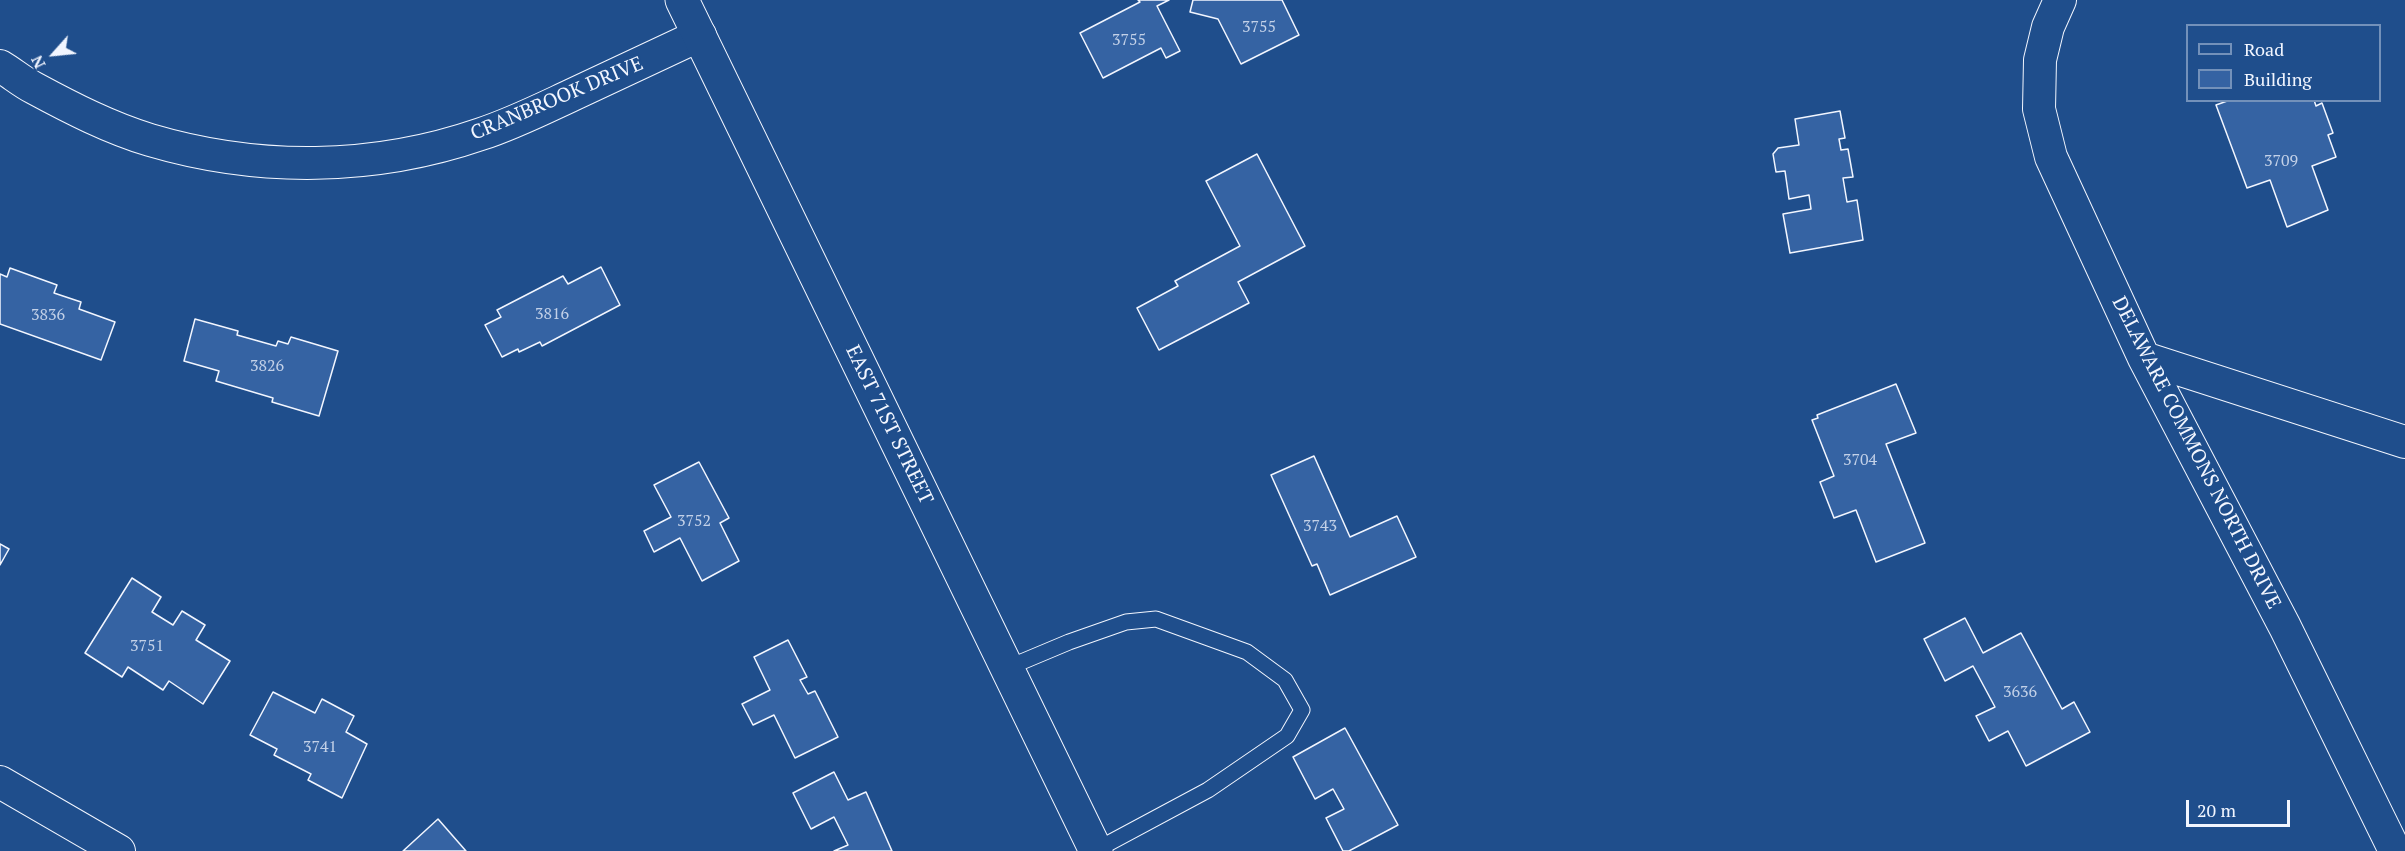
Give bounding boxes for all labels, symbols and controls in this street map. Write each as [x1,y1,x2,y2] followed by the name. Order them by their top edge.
[1242,17,1276,37] house number: 3755
[24,24,84,84] north arrow
[2186,24,2381,102] legend
[1112,30,1146,50] house number: 3755
[2244,37,2284,61] text: Road
[25,52,51,73] text: N
[467,52,647,146] street label: CRANBROOK DRIVE
[2244,67,2312,91] text: Building
[2264,151,2298,171] house number: 3709
[2106,293,2286,613] street label: DELAWARE COMMONS NORTH DRIVE
[535,304,569,324] house number: 3816
[31,305,65,325] house number: 3836
[840,342,938,508] street label: EAST 71ST STREET
[250,356,284,376] house number: 3826
[1843,450,1877,470] house number: 3704
[677,511,711,531] house number: 3752
[1303,516,1337,536] house number: 3743
[130,636,164,656] house number: 3751
[2003,682,2037,702] house number: 3636
[303,737,337,757] house number: 3741
[2189,788,2292,826] scale bar
[2197,798,2236,822] text: 20 m

